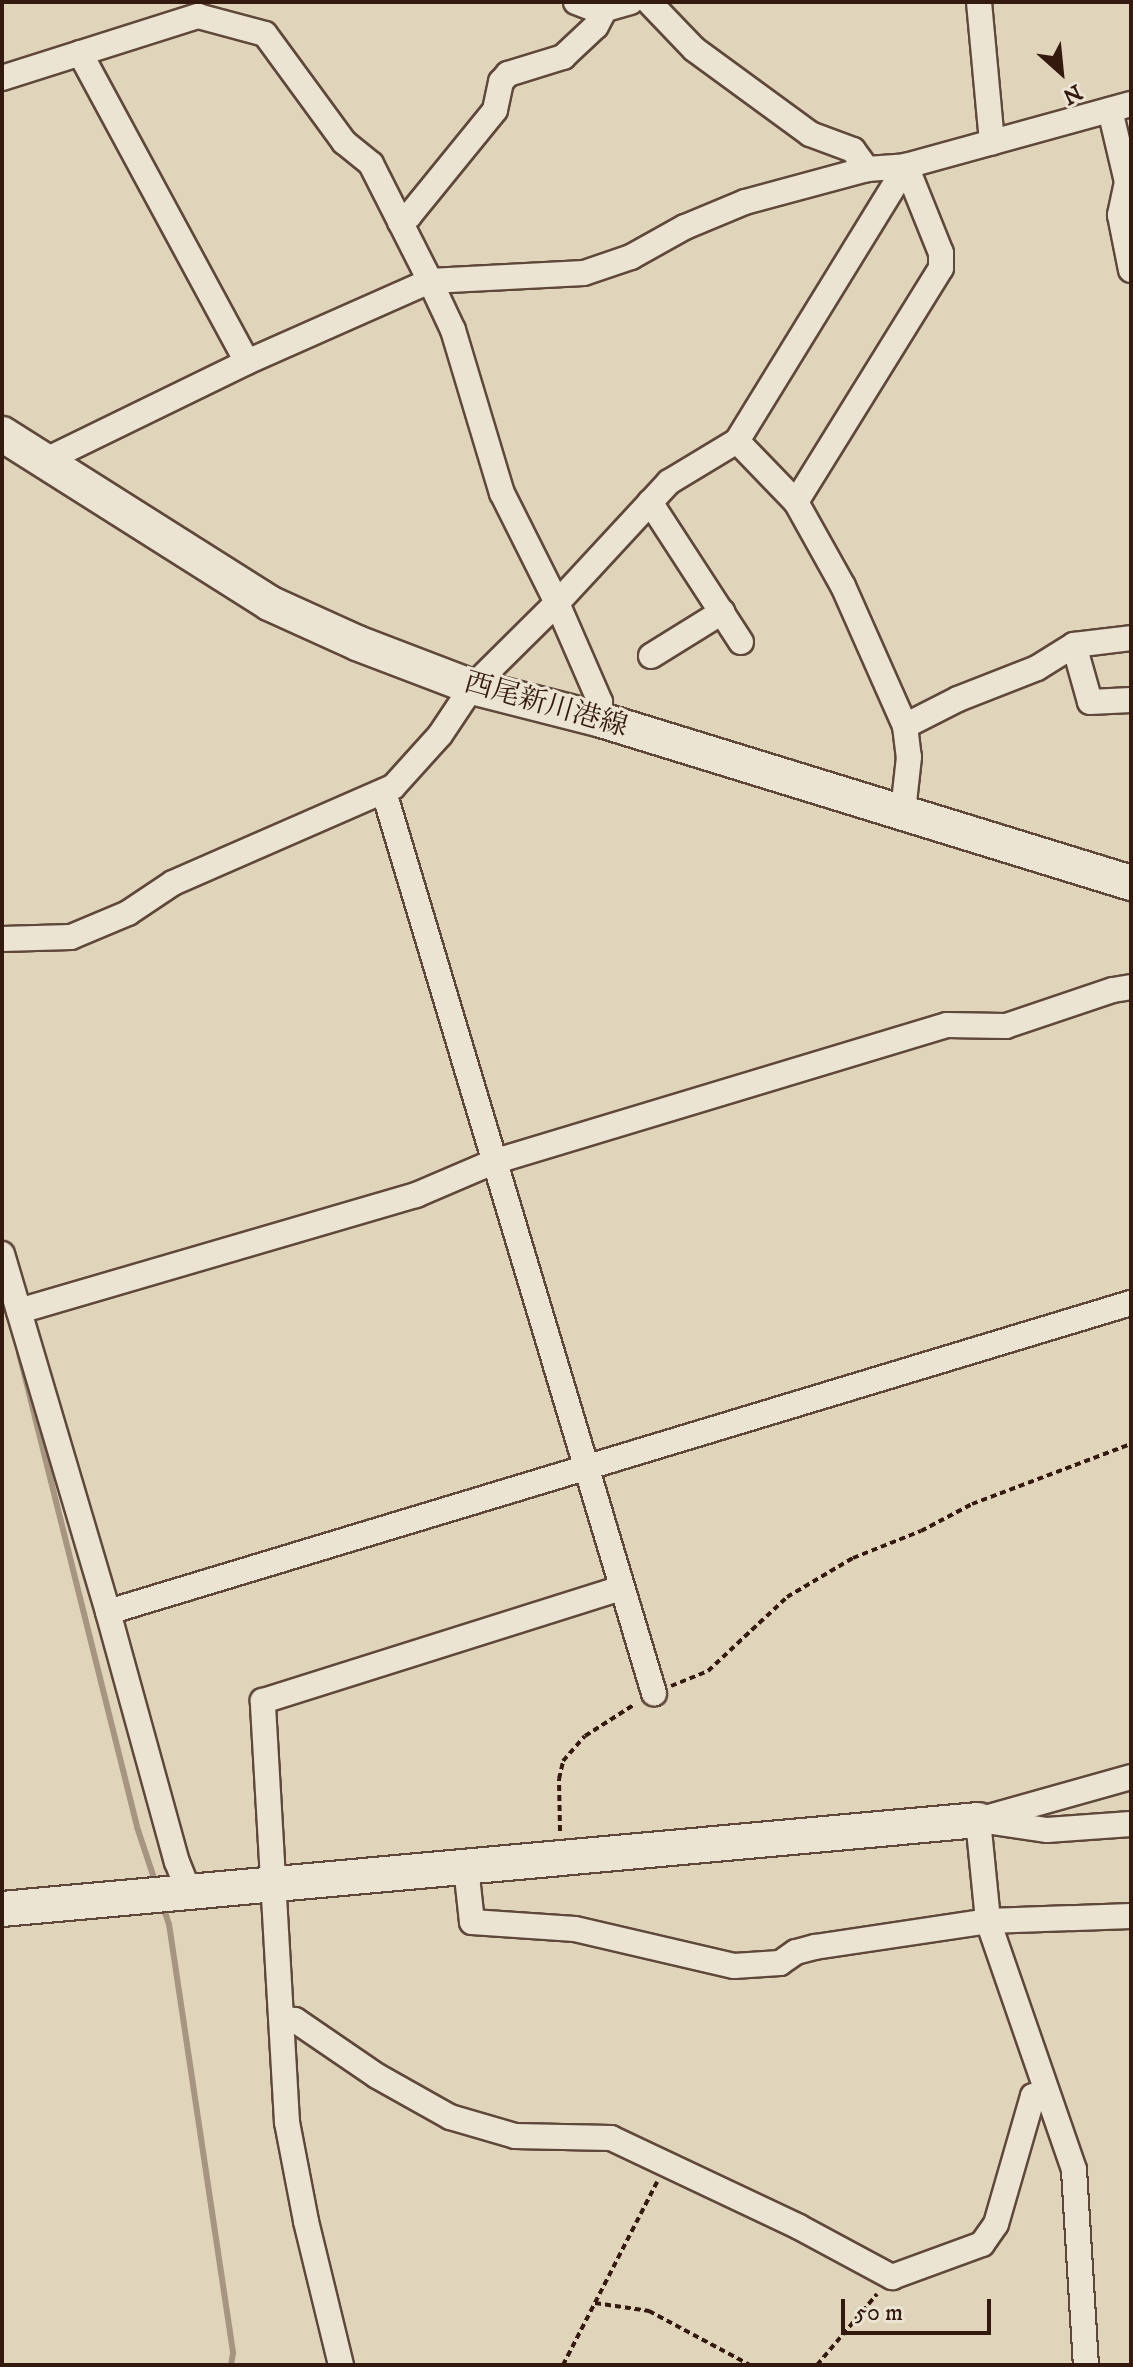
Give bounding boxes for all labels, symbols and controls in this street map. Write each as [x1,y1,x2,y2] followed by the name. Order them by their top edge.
[1021,32,1101,112] north arrow
[1058,78,1086,110] text: N
[461,666,631,744] street label: 西尾新川港線
[845,2283,995,2333] scale bar
[855,2298,903,2328] text: 50 m

